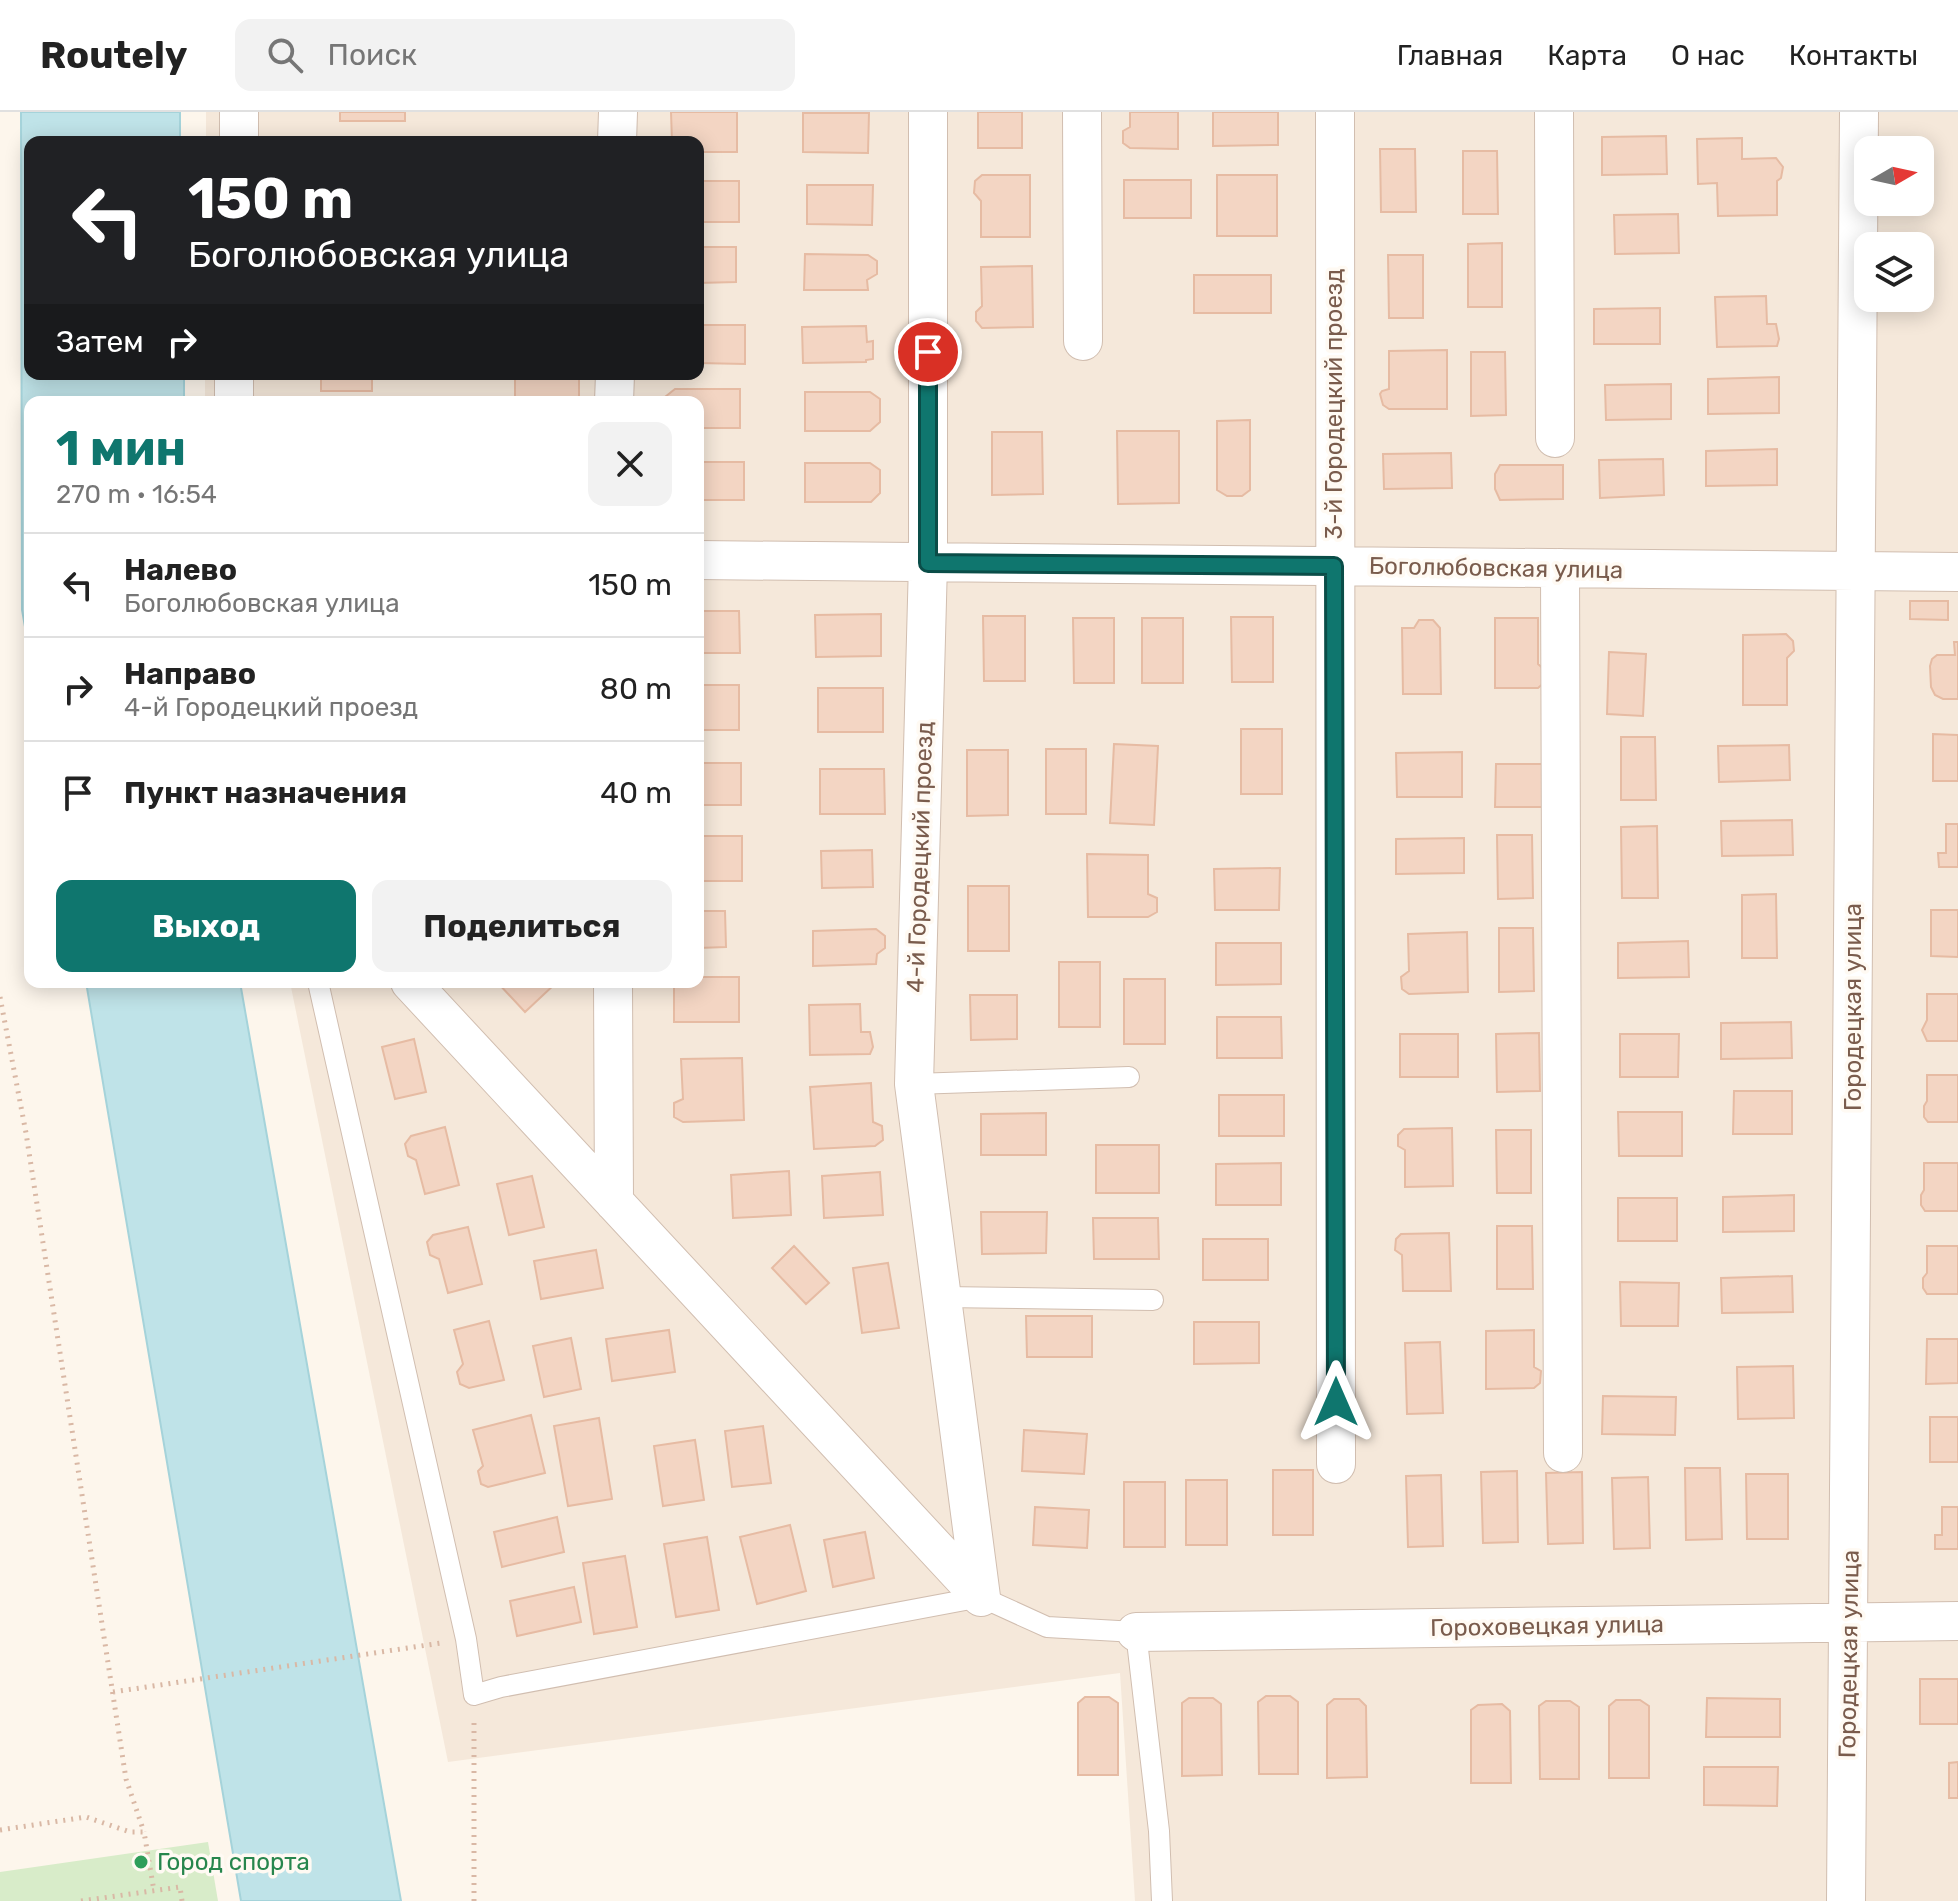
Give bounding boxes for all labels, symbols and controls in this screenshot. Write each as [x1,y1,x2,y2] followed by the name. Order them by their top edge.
[235,19,795,91] search box
[40,32,187,78] text: Routely
[263,33,307,77] icon: search
[327,37,417,73] text: Поиск
[1397,39,1503,72] text: Главная
[1547,39,1627,72] text: Карта
[1671,39,1745,72] text: О нас
[1789,39,1918,72] text: Контакты
[1854,136,1934,216] north arrow
[1854,136,1934,312] map controls
[188,166,353,232] text: 150 m
[56,168,160,272] icon: left
[1854,232,1934,312] button: layers
[188,233,569,276] text: Боголюбовская улица
[1320,268,1348,540] street label: 3-й Городецкий проезд
[894,318,962,386] pin
[160,320,204,364] icon: right
[56,324,144,360] text: Затем
[906,330,950,374] icon: arrive
[56,420,186,477] text: 1 мин
[588,422,672,506] button: close
[56,479,217,510] text: 270 m · 16:54
[124,552,237,588] text: Налево
[1369,552,1623,584] street label: Боголюбовская улица
[56,563,100,607] icon: left
[588,567,672,603] text: 150 m
[124,588,400,619] text: Боголюбовская улица
[124,656,256,692] text: Направо
[56,667,100,711] icon: right
[600,671,672,707] text: 80 m
[124,692,418,723] text: 4-й Городецкий проезд
[901,721,939,993] street label: 4-й Городецкий проезд
[56,771,100,815] icon: arrive
[124,775,407,811] text: Пункт назначения
[600,775,672,811] text: 40 m
[56,880,356,972] button: Выход
[372,880,672,972] button: Поделиться
[1839,903,1867,1111] street label: Городецкая улица
[1294,1360,1378,1444] position arrow
[1833,1550,1865,1758] street label: Городецкая улица
[1430,1610,1664,1642] street label: Гороховецкая улица
[157,1848,310,1876] place label: Город спорта
[132,1853,150,1871] marker: Город спорта

